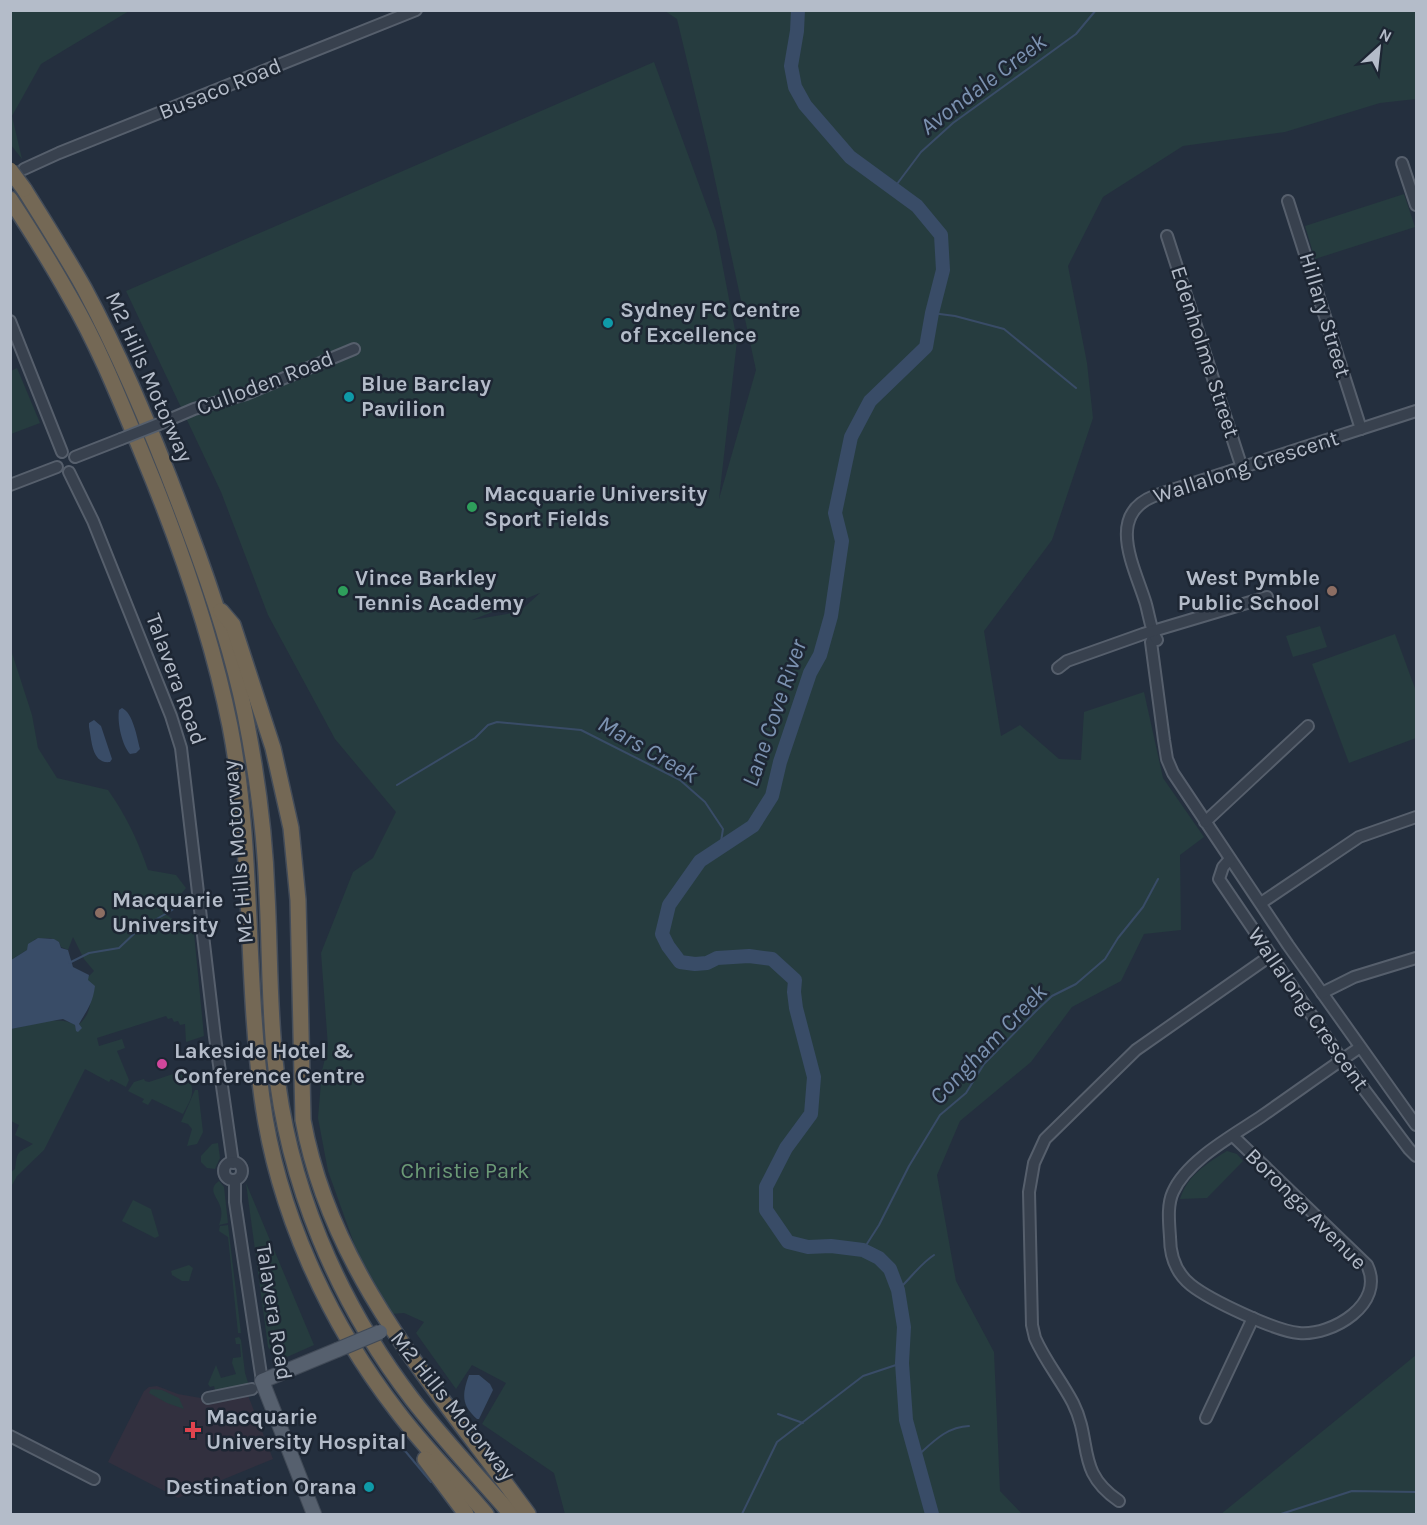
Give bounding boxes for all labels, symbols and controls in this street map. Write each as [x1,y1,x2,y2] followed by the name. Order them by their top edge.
[1349,18,1409,78] north arrow
[1376,24,1395,46] text: N
[914,27,1052,141] water label: Avondale Creek
[155,53,285,125] street label: Busaco Road
[1294,249,1356,381] street label: Hillary Street
[1165,263,1245,441] street label: Edenholme Street
[100,288,198,466] street label: M2 Hills Motorway
[620,297,800,348] place label: Sydney FC Centre of Excellence
[601,316,615,330] marker: Sydney FC Centre of Excellence
[193,345,337,421] street label: Culloden Road
[361,371,491,422] place label: Blue Barclay Pavilion
[342,390,356,404] marker: Blue Barclay Pavilion
[1150,425,1342,509] street label: Wallalong Crescent
[484,481,707,532] place label: Macquarie University Sport Fields
[465,500,479,514] marker: Macquarie University Sport Fields
[355,565,524,616] place label: Vince Barkley Tennis Academy
[1178,565,1320,616] place label: West Pymble Public School
[336,584,350,598] marker: Vince Barkley Tennis Academy
[1325,584,1339,598] marker: West Pymble Public School
[140,610,212,748] street label: Talavera Road
[736,635,812,790] water label: Lane Cove River
[593,709,704,789] water label: Mars Creek
[217,759,259,945] street label: M2 Hills Motorway
[112,887,223,938] place label: Macquarie University
[93,906,107,920] marker: Macquarie University
[1242,922,1374,1096] street label: Wallalong Crescent
[924,977,1053,1110] water label: Congham Creek
[174,1038,365,1089] place label: Lakeside Hotel & Conference Centre
[155,1057,169,1071] marker: Lakeside Hotel & Conference Centre
[1240,1143,1372,1275] street label: Boronga Avenue
[401,1158,529,1184] park label: Christie Park
[250,1242,298,1382] street label: Talavera Road
[385,1326,521,1486] street label: M2 Hills Motorway
[206,1404,406,1455] place label: Macquarie University Hospital
[184,1421,202,1439] marker: Macquarie University Hospital
[165,1474,357,1500] place label: Destination Orana
[362,1480,376,1494] marker: Destination Orana

